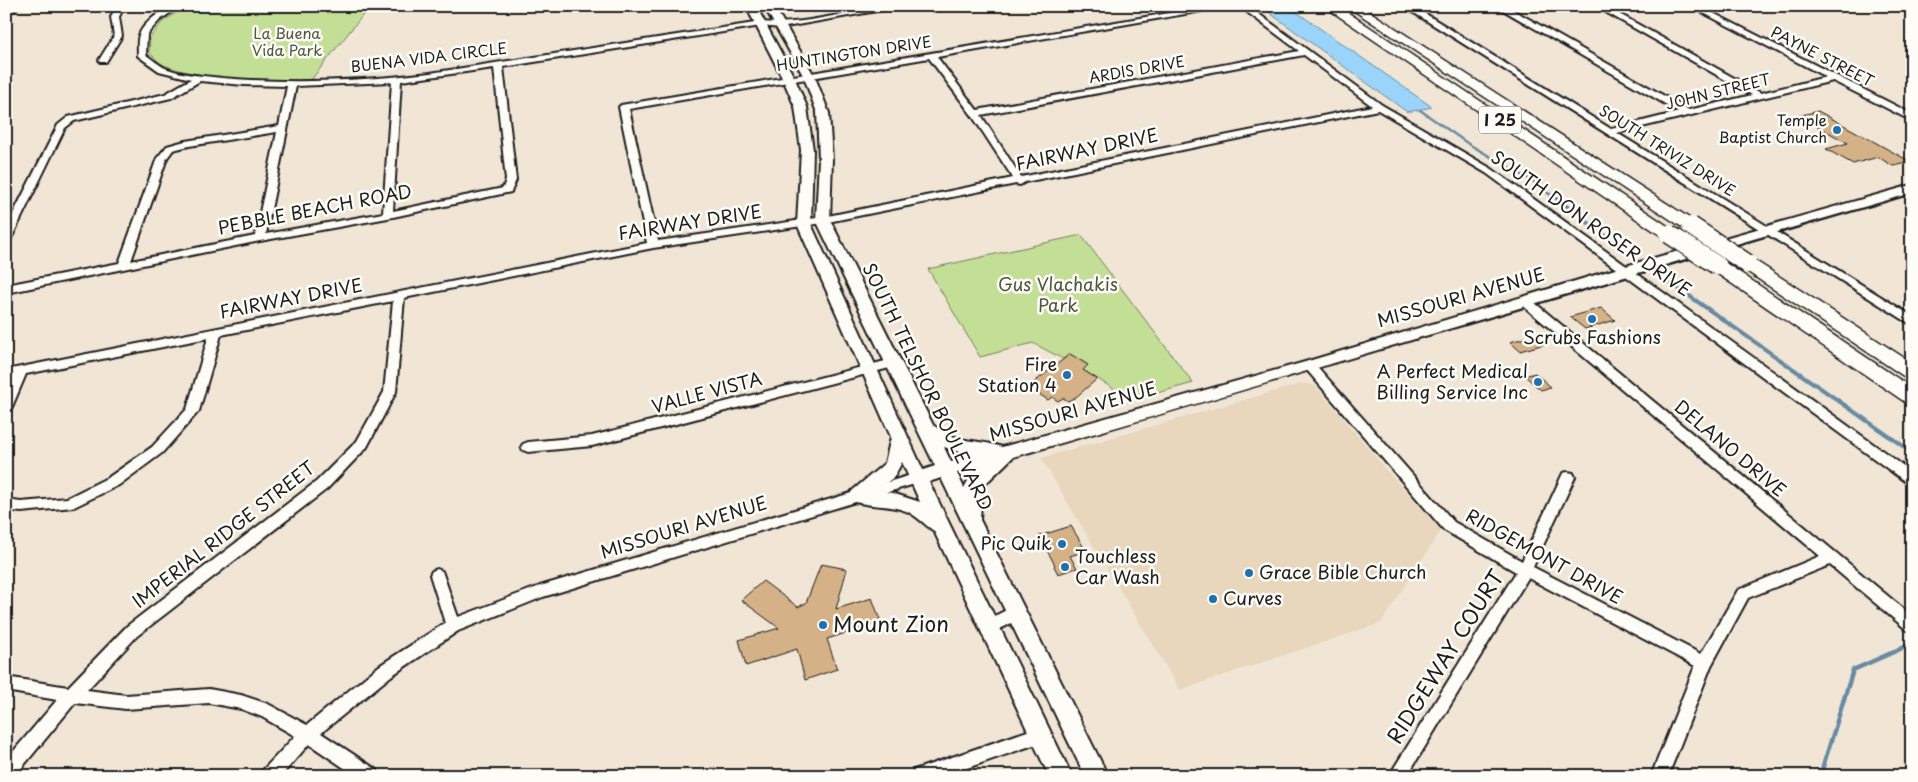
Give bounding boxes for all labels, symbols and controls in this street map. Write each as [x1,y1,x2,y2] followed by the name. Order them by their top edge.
[1767,20,1879,92] street label: PAYNE STREET
[252,21,322,61] park label: La Buena Vida Park
[775,29,933,76] street label: HUNTINGTON DRIVE
[349,36,508,78] street label: BUENA VIDA CIRCLE
[1087,49,1187,88] street label: ARDIS DRIVE
[1663,66,1773,115] street label: JOHN STREET
[1595,98,1741,201] street label: SOUTH TRIVIZ DRIVE
[1479,106,1521,134] road number: I 25
[1718,108,1827,148] place label: Temple Baptist Church
[1013,120,1160,177] street label: FAIRWAY DRIVE
[1831,124,1843,136] marker: Temple Baptist Church
[1486,143,1698,302] street label: SOUTH DON ROSER DRIVE
[215,176,414,241] street label: PEBBLE BEACH ROAD
[616,197,763,246] street label: FAIRWAY DRIVE
[857,258,1000,515] street label: SOUTH TELSHOR BOULEVARD
[1374,260,1547,333] street label: MISSOURI AVENUE
[217,270,364,325] street label: FAIRWAY DRIVE
[998,270,1118,318] park label: Gus Vlachakis Park
[1586,313,1598,325] marker: Scrubs Fashions
[1523,323,1661,350] place label: Scrubs Fashions
[977,350,1057,398] place label: Fire Station 4
[1376,357,1528,405] place label: A Perfect Medical Billing Service Inc
[649,364,765,419] street label: VALLE VISTA
[1061,369,1073,381] marker: Fire Station 4
[986,374,1159,447] street label: MISSOURI AVENUE
[1532,376,1544,388] marker: A Perfect Medical Billing Service Inc
[1669,393,1793,503] street label: DELANO DRIVE
[126,453,321,614] street label: IMPERIAL RIDGE STREET
[597,488,770,565] street label: MISSOURI AVENUE
[1461,501,1628,610] street label: RIDGEMONT DRIVE
[980,529,1052,556] place label: Pic Quik
[1056,538,1068,550] marker: Pic Quik
[1075,542,1160,590] place label: Touchless Car Wash
[1259,558,1427,585] place label: Grace Bible Church
[1059,561,1071,573] marker: Touchless Car Wash
[1378,562,1511,749] street label: RIDGEWAY COURT
[1243,567,1255,579] marker: Grace Bible Church
[1223,584,1282,611] place label: Curves
[1207,593,1219,605] marker: Curves
[833,607,949,639] place label: Mount Zion
[817,619,829,631] marker: Mount Zion

